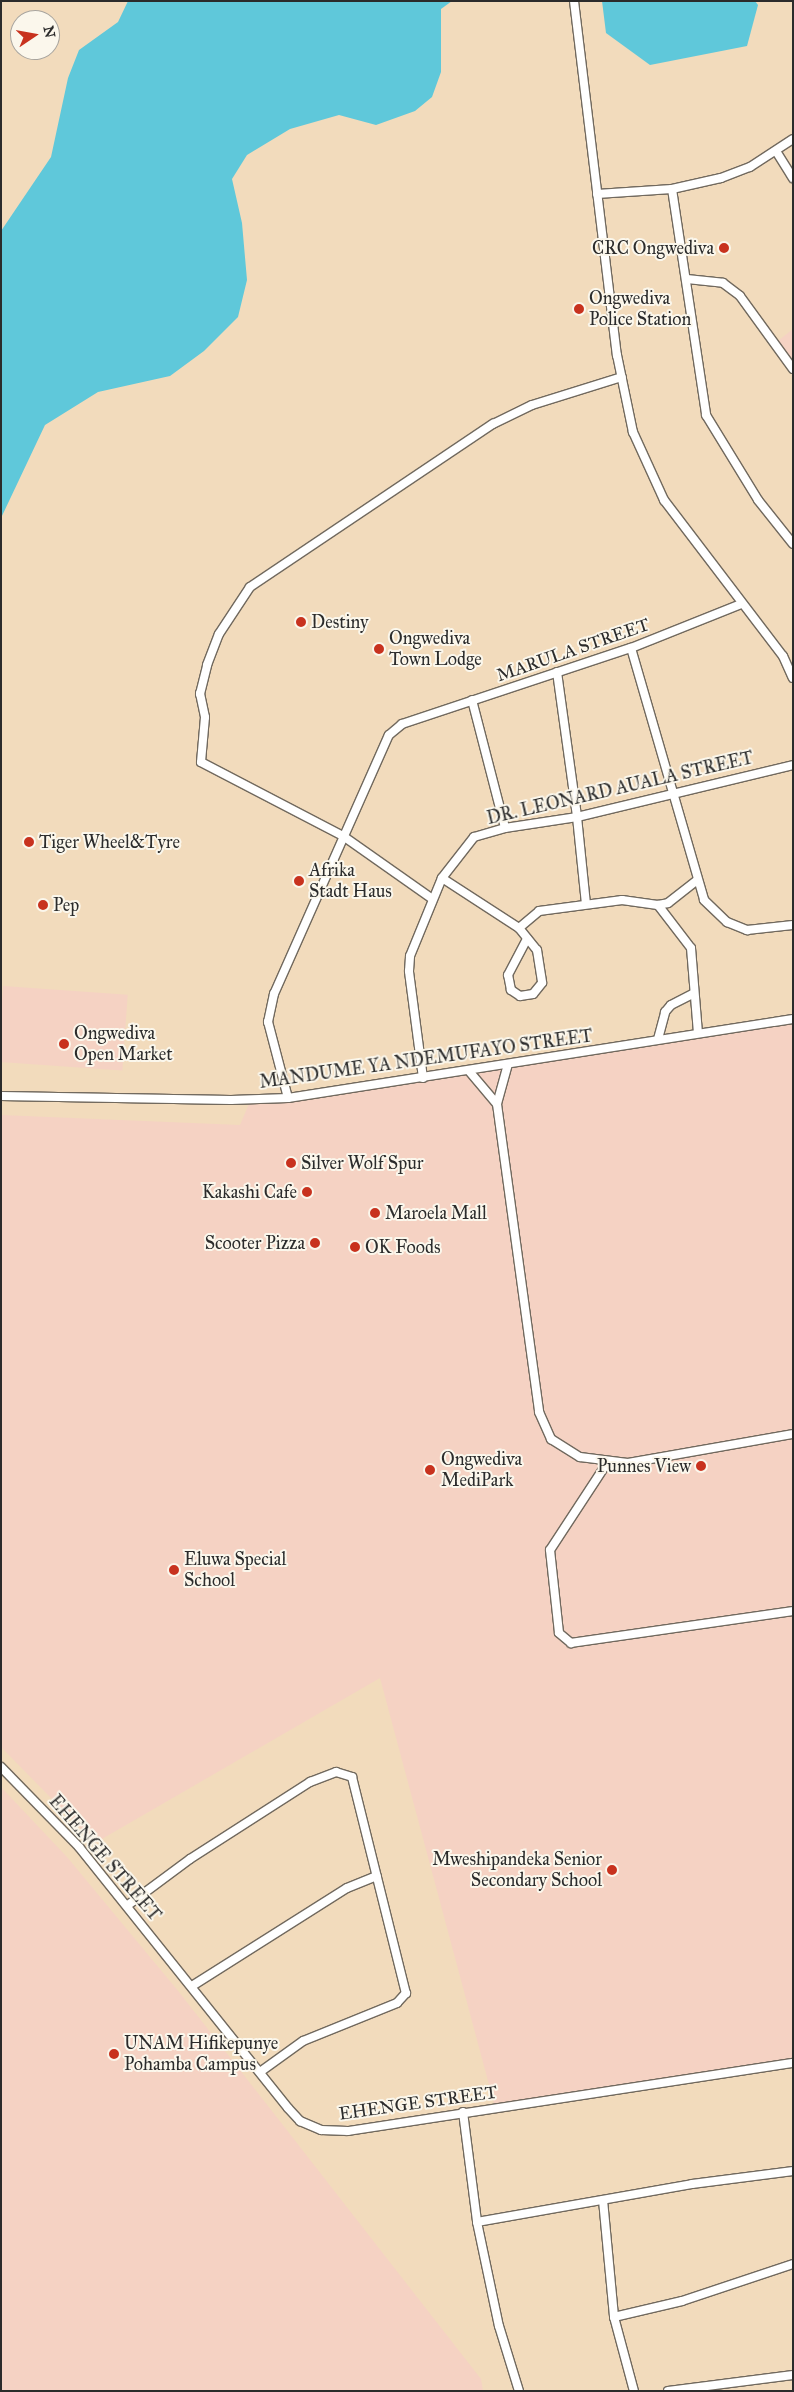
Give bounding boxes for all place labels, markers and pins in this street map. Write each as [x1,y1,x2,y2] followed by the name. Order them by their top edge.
[592,237,714,259] place label: CRC Ongwediva
[718,242,730,254] marker: CRC Ongwediva
[589,288,691,330] place label: Ongwediva Police Station
[573,303,585,315] marker: Ongwediva Police Station
[311,611,368,633] place label: Destiny
[295,616,307,628] marker: Destiny
[389,628,482,670] place label: Ongwediva Town Lodge
[373,643,385,655] marker: Ongwediva Town Lodge
[39,831,180,853] place label: Tiger Wheel&Tyre
[23,836,35,848] marker: Tiger Wheel&Tyre
[309,860,392,902] place label: Afrika Stadt Haus
[293,875,305,887] marker: Afrika Stadt Haus
[53,894,79,916] place label: Pep
[37,899,49,911] marker: Pep
[74,1023,173,1066] place label: Ongwediva Open Market
[58,1038,70,1050] marker: Ongwediva Open Market
[301,1152,423,1174] place label: Silver Wolf Spur
[285,1157,297,1169] marker: Silver Wolf Spur
[202,1181,297,1203] place label: Kakashi Cafe
[301,1186,313,1198] marker: Kakashi Cafe
[385,1202,487,1224] place label: Maroela Mall
[369,1207,381,1219] marker: Maroela Mall
[205,1232,305,1254] place label: Scooter Pizza
[365,1236,441,1258] place label: OK Foods
[309,1237,321,1249] marker: Scooter Pizza
[349,1241,361,1253] marker: OK Foods
[441,1449,522,1492] place label: Ongwediva MediPark
[597,1455,691,1477] place label: Punnes View
[695,1460,707,1472] marker: Punnes View
[423,1463,437,1477] marker: Ongwediva MediPark
[184,1549,286,1592] place label: Eluwa Special School
[168,1564,180,1576] marker: Eluwa Special School
[432,1849,602,1892] place label: Mweshipandeka Senior Secondary School
[606,1864,618,1876] marker: Mweshipandeka Senior Secondary School
[124,2033,278,2076] place label: UNAM Hifikepunye Pohamba Campus
[108,2048,120,2060] marker: UNAM Hifikepunye Pohamba Campus

